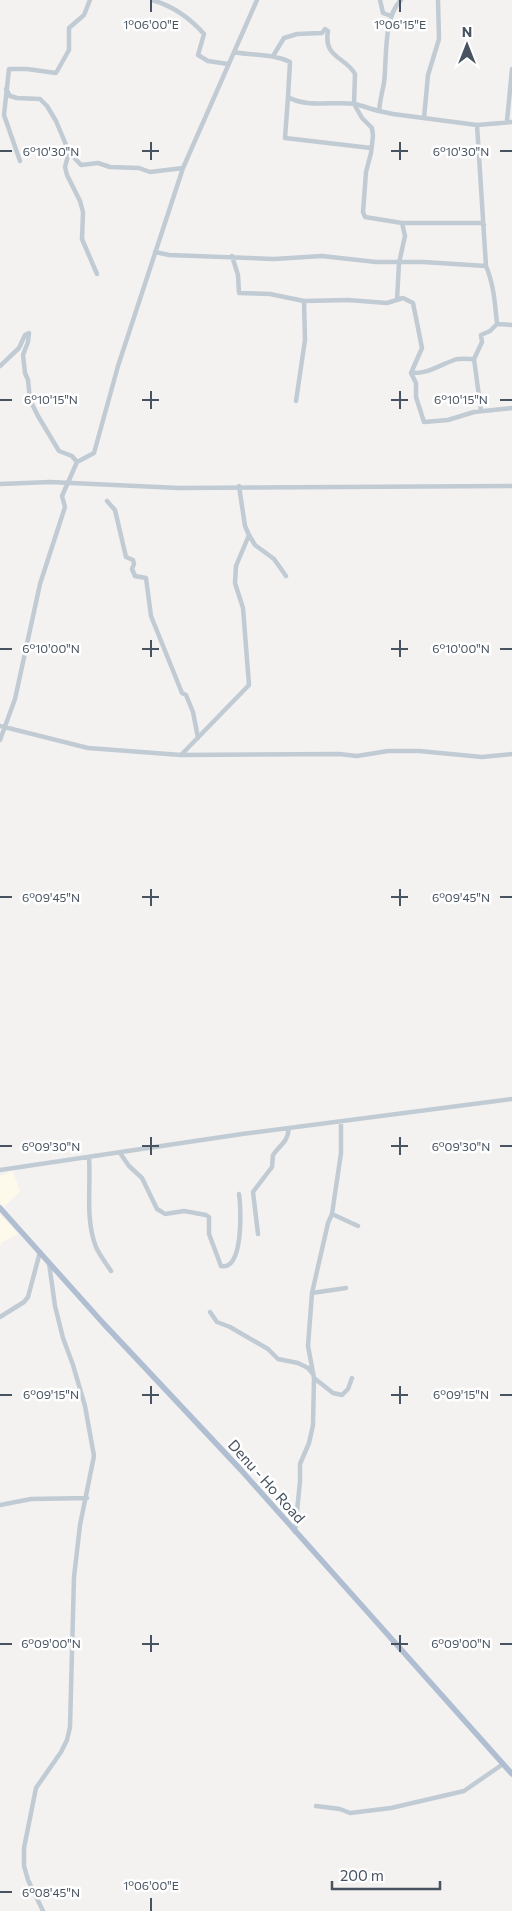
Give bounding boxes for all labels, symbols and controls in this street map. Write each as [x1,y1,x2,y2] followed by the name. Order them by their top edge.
[123,17,179,31] text: 1°06'00"E
[374,17,426,31] text: 1°06'15"E
[442,20,492,70] north arrow
[462,23,472,40] text: N
[23,144,79,158] text: 6°10'30"N
[433,144,489,158] text: 6°10'30"N
[24,392,78,406] text: 6°10'15"N
[434,392,488,406] text: 6°10'15"N
[22,641,80,655] text: 6°10'00"N
[432,641,490,655] text: 6°10'00"N
[22,890,80,904] text: 6°09'45"N
[432,890,490,904] text: 6°09'45"N
[22,1139,80,1153] text: 6°09'30"N
[432,1139,490,1153] text: 6°09'30"N
[23,1387,79,1401] text: 6°09'15"N
[433,1387,489,1401] text: 6°09'15"N
[225,1436,309,1526] street label: Denu - Ho Road
[21,1636,81,1650] text: 6°09'00"N
[431,1636,491,1650] text: 6°09'00"N
[332,1858,440,1890] scale bar
[340,1866,384,1884] text: 200 m
[123,1878,179,1892] text: 1°06'00"E
[22,1885,80,1899] text: 6°08'45"N

